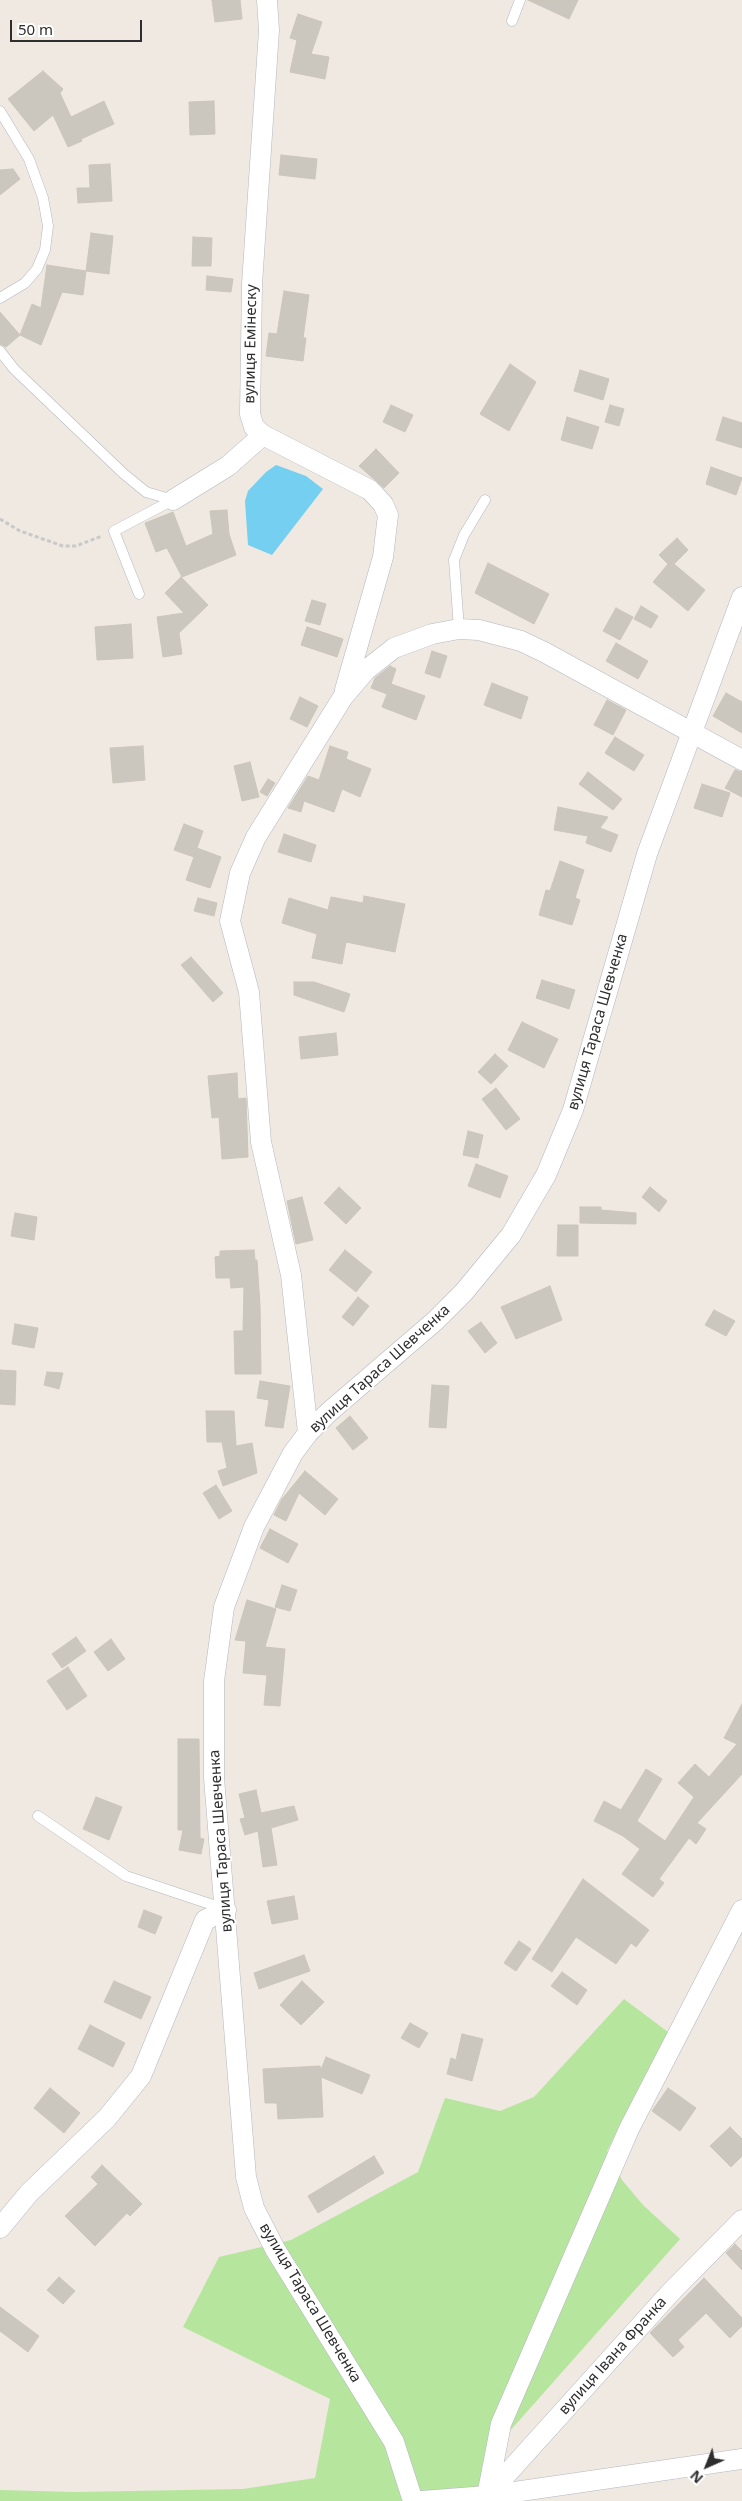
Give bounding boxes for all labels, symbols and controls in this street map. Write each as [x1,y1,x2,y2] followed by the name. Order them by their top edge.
[12,10,145,42] scale bar
[18,19,53,39] text: 50 m
[241,284,261,404] street label: вулиця Емінеску
[564,932,632,1112] street label: вулиця Тараса Шевченка
[306,1301,454,1437] street label: вулиця Тараса Шевченка
[206,1749,236,1933] street label: вулиця Тараса Шевченка
[255,2220,365,2386] street label: вулиця Тараса Шевченка
[555,2293,671,2419] street label: вулиця Івана Франка
[682,2441,732,2491] north arrow
[686,2466,707,2488] text: N

